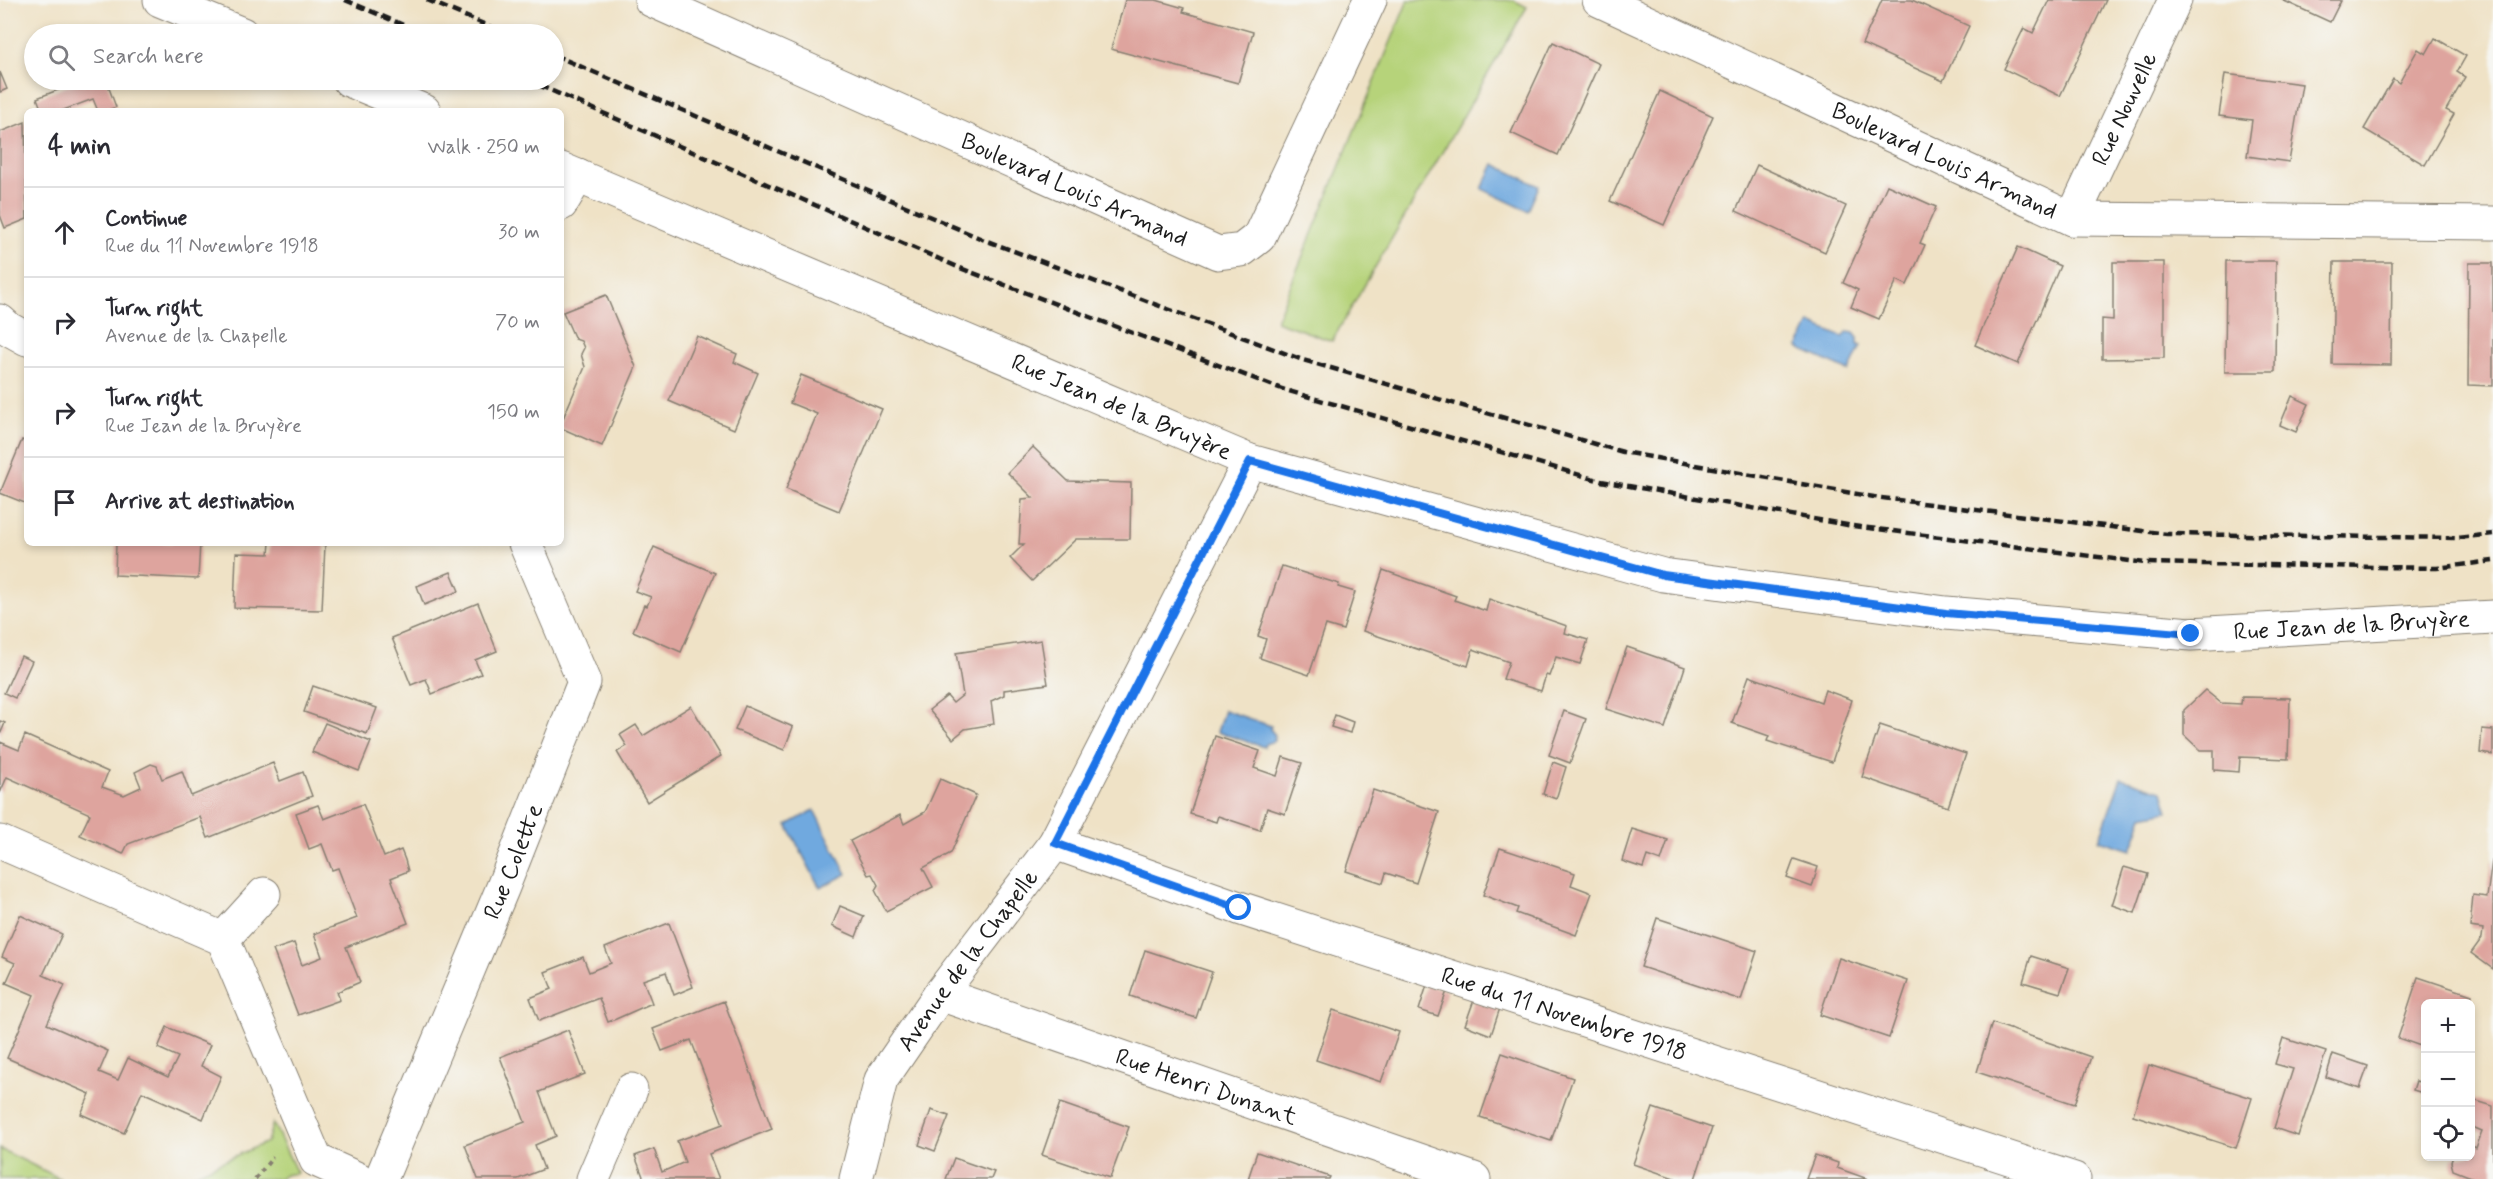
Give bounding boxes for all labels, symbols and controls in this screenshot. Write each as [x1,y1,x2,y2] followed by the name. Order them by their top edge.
[24,24,564,90] search box
[45,41,78,74] icon: search
[93,43,204,71] text: Search here
[2085,47,2165,171] street label: Rue Nouvelle
[1826,96,2062,227] street label: Boulevard Louis Armand
[956,126,1193,255] street label: Boulevard Louis Armand
[48,130,111,164] text: 4 min
[428,134,540,161] text: Walk · 250 m
[105,205,187,233] text: Continue
[48,216,81,249] icon: ahead
[498,219,540,246] text: 30 m
[105,233,319,260] text: Rue du 11 Novembre 1918
[105,295,203,323] text: Turn right
[48,306,81,339] icon: right
[495,309,540,336] text: 70 m
[105,323,288,350] text: Avenue de la Chapelle
[1006,348,1236,468] street label: Rue Jean de la Bruyère
[105,385,203,413] text: Turn right
[48,396,81,429] icon: right
[487,399,540,426] text: 150 m
[105,413,302,440] text: Rue Jean de la Bruyère
[48,486,81,519] icon: arrive
[105,488,295,516] text: Arrive at destination
[2233,604,2471,649] street label: Rue Jean de la Bruyère
[2177,620,2203,646] route end
[477,799,551,924] street label: Rue Colette
[891,864,1046,1058] street label: Avenue de la Chapelle
[1225,894,1251,920] route start
[1437,961,1691,1069] street label: Rue du 11 Novembre 1918
[2421,999,2475,1161] map controls
[2421,999,2475,1053] button: +
[1111,1042,1301,1133] street label: Rue Henri Dunant
[2421,1053,2475,1107] button: −
[2421,1107,2475,1161] button: locate

